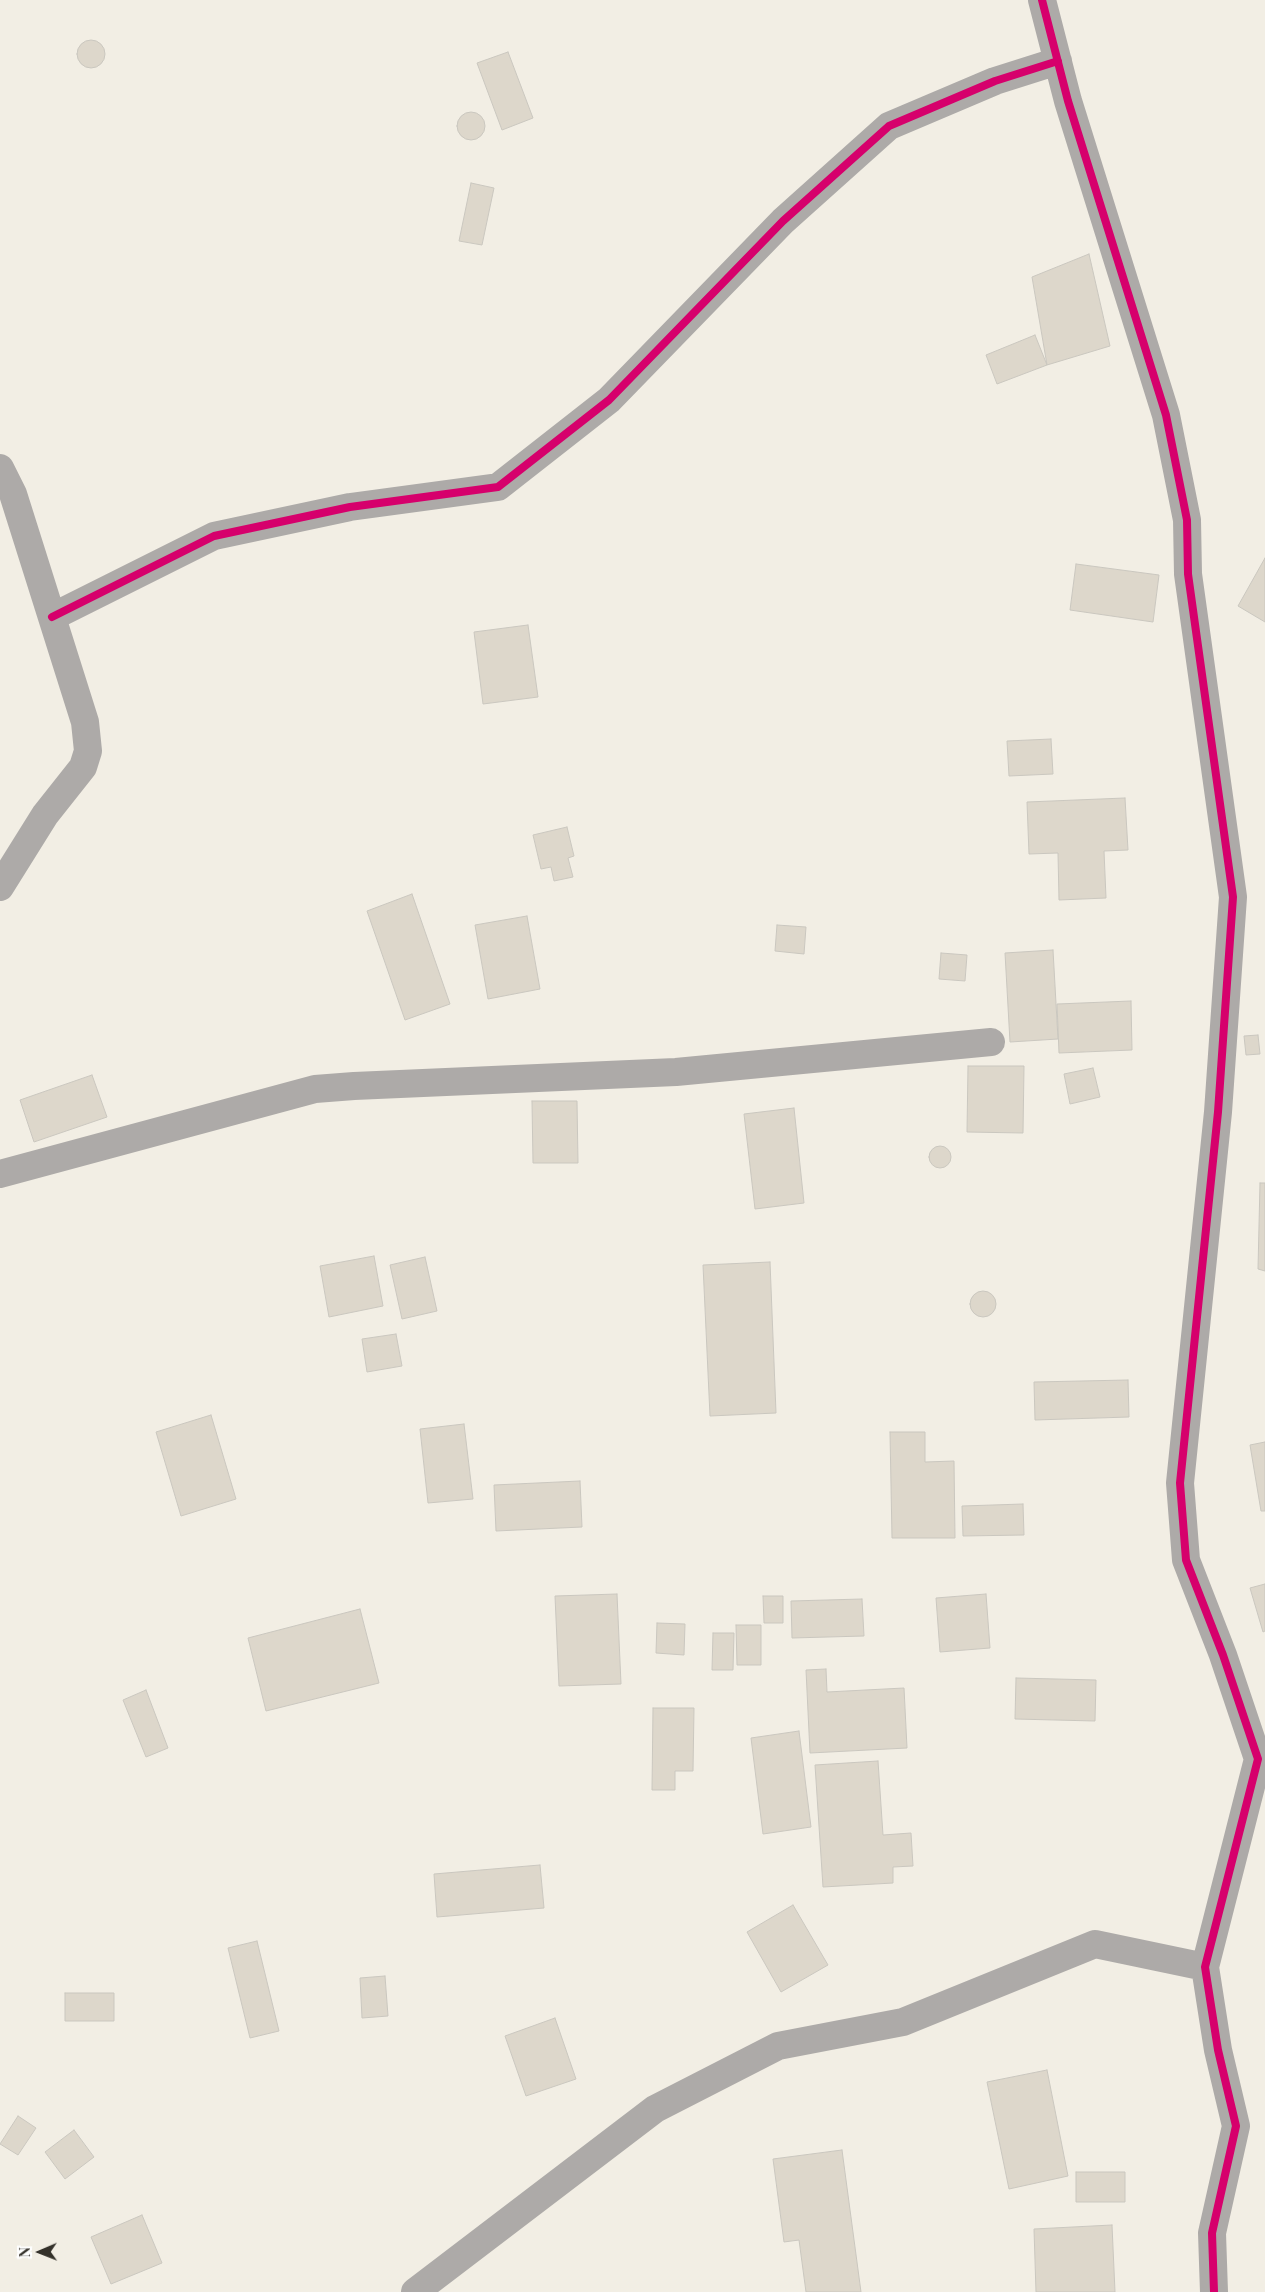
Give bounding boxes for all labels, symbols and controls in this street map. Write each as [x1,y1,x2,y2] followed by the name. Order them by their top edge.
[15,2227,65,2277] north arrow
[15,2247,34,2257] text: N

